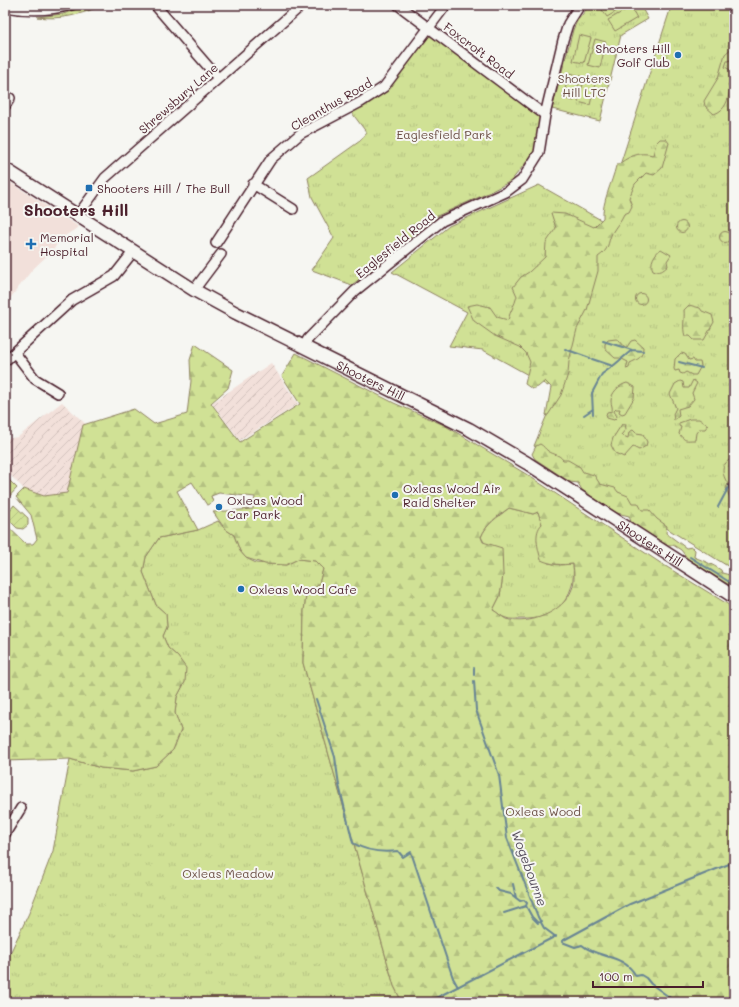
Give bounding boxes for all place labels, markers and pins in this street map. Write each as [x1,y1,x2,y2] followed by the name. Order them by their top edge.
[596,40,670,70] place label: Shooters Hill Golf Club
[673,50,683,60] marker: Shooters Hill Golf Club
[97,180,230,196] place label: Shooters Hill / The Bull
[84,183,94,193] marker: Shooters Hill / The Bull
[40,229,94,259] place label: Memorial Hospital
[25,238,37,250] marker: Memorial Hospital
[403,480,500,510] place label: Oxleas Wood Air Raid Shelter
[390,490,400,500] marker: Oxleas Wood Air Raid Shelter
[227,492,303,522] place label: Oxleas Wood Car Park
[214,502,224,512] marker: Oxleas Wood Car Park
[249,581,357,597] place label: Oxleas Wood Cafe
[236,584,246,594] marker: Oxleas Wood Cafe

